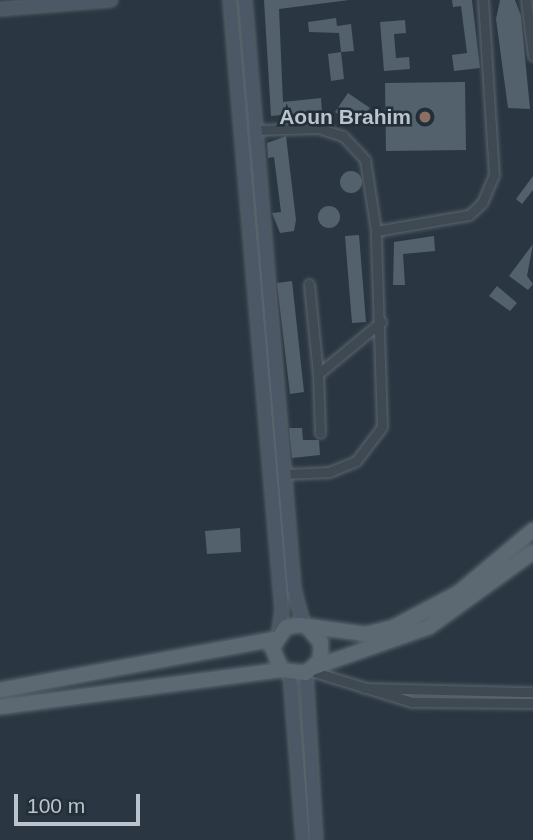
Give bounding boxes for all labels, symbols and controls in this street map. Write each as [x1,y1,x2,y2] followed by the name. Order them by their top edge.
[279,104,411,130] place label: Aoun Brahim
[417,109,433,125] marker: Aoun Brahim
[18,780,144,824] scale bar
[27,794,85,817] text: 100 m

